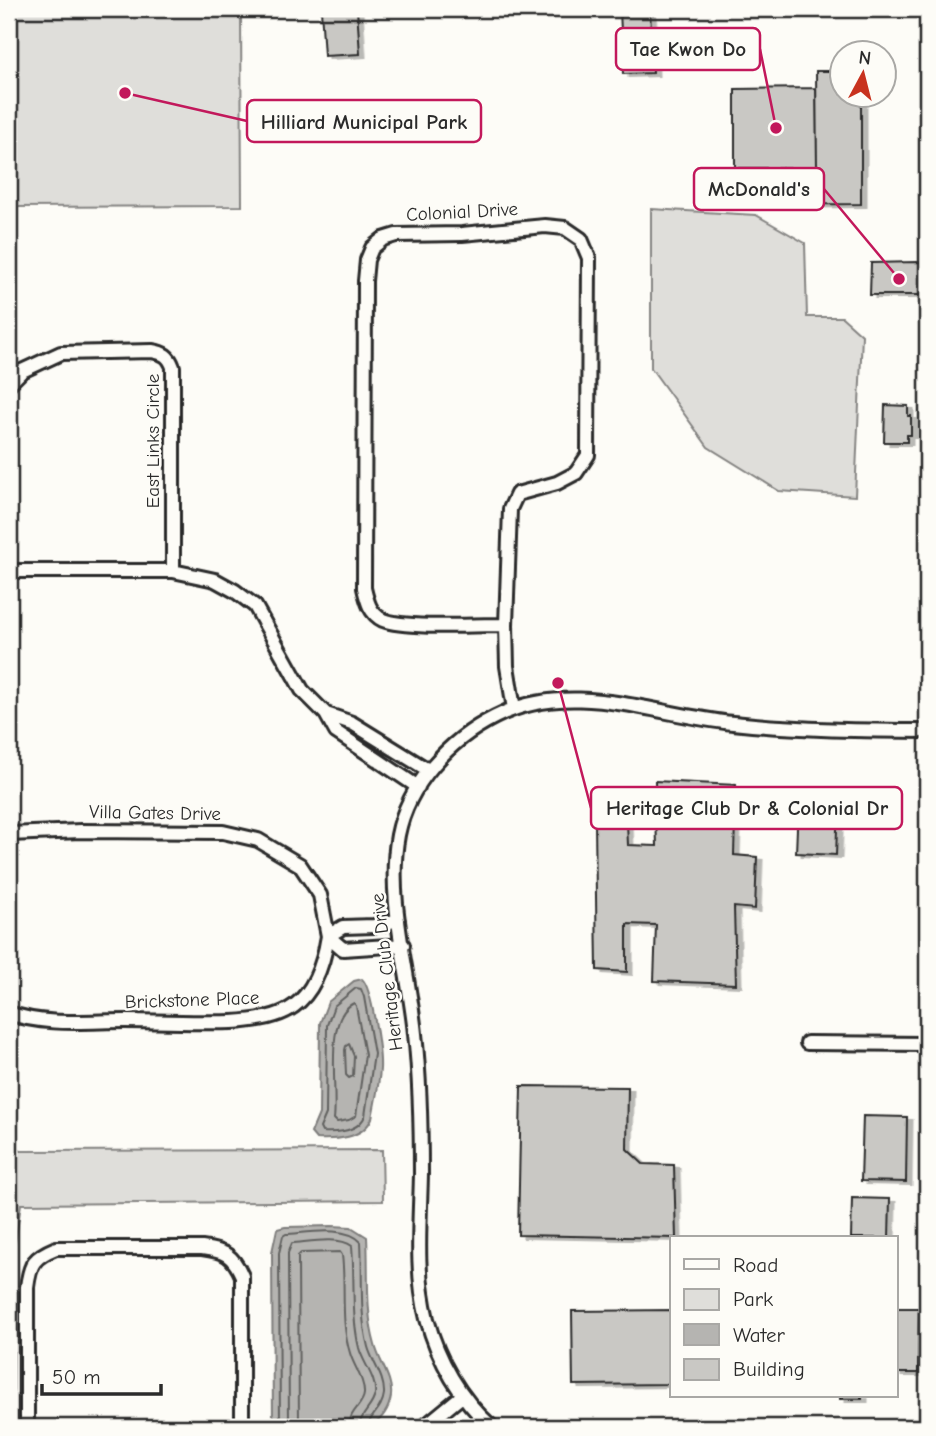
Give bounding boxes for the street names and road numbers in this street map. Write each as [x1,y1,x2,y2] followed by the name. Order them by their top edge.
[406,198,518,226] street label: Colonial Drive
[142,374,164,508] street label: East Links Circle
[89,801,221,825] street label: Villa Gates Drive
[366,892,408,1052] street label: Heritage Club Drive
[124,987,260,1013] street label: Brickstone Place

